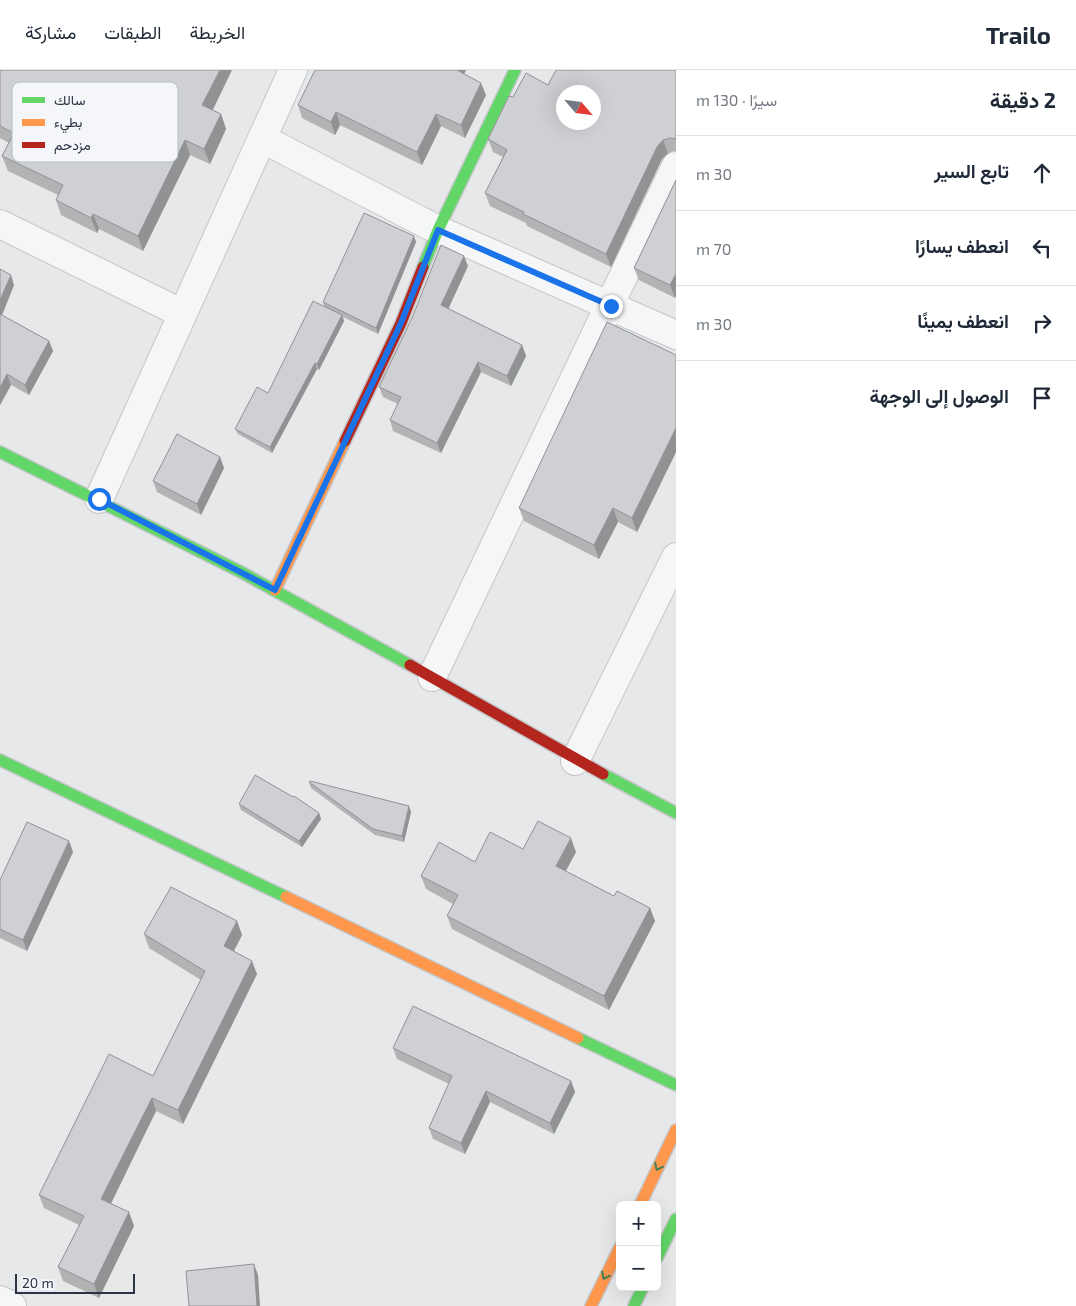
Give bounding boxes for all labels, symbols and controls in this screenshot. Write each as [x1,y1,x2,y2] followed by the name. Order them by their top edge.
[986,20,1051,49] text: Trailo
[25,21,76,43] text: مشاركة
[104,21,161,43] text: الطبقات
[189,21,245,43] text: الخريطة
[12,82,178,162] legend
[556,85,601,130] north arrow
[990,87,1056,112] text: 2 دقيقة
[696,90,777,109] text: سيرًا · 130 m
[54,91,85,108] text: سالك
[54,113,82,134] text: بطيء
[54,136,91,154] text: مزدحم
[934,159,1009,182] text: تابع السير
[1028,159,1056,187] icon: ahead
[696,164,732,183] text: 30 m
[915,234,1009,257] text: انعطف يسارًا
[1028,234,1056,262] icon: left
[696,239,731,258] text: 70 m
[600,295,623,318] route end
[917,309,1009,332] text: انعطف يمينًا
[1028,309,1056,337] icon: right
[696,314,732,333] text: 30 m
[869,384,1009,407] text: الوصول إلى الوجهة
[1028,384,1056,412] icon: arrive
[88,488,111,511] route start
[654,1162,664,1171] one-way arrow
[616,1201,661,1291] map controls
[616,1201,661,1246] button: +
[616,1246,661,1291] button: −
[15,1271,135,1294] scale bar
[601,1271,612,1280] one-way arrow
[22,1274,54,1291] text: 20 m

